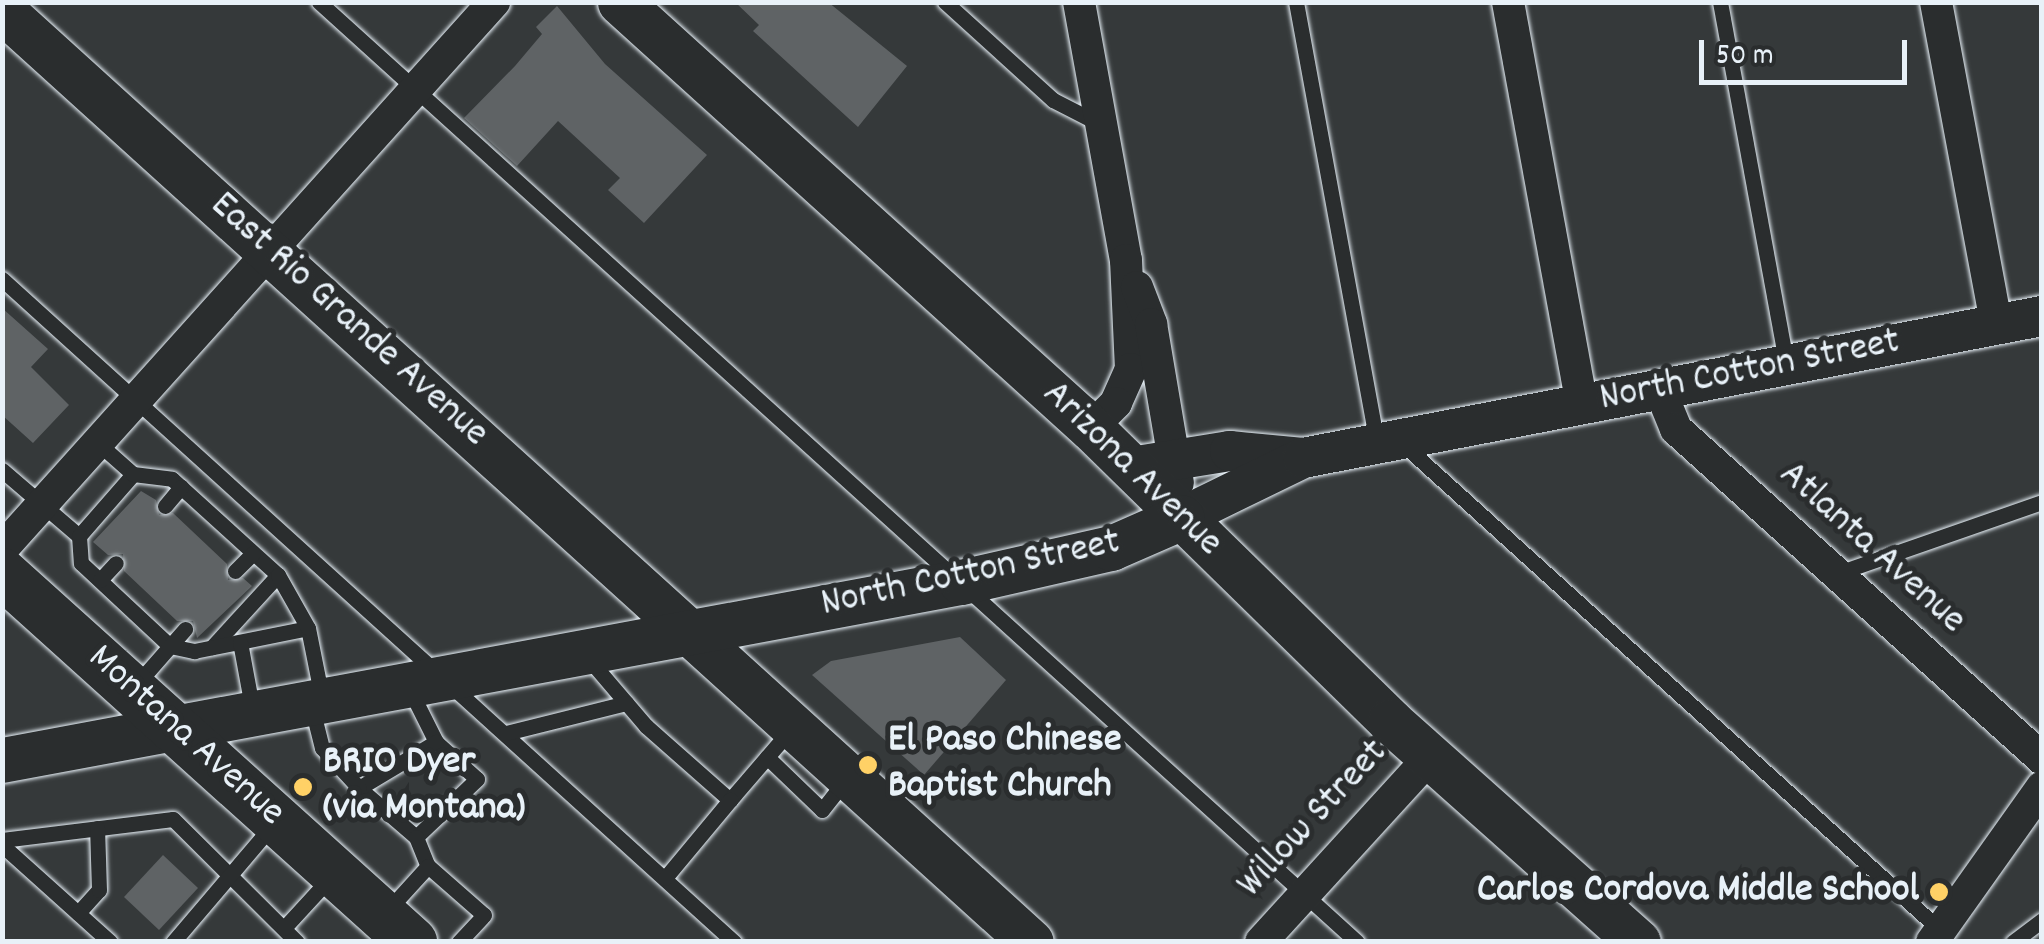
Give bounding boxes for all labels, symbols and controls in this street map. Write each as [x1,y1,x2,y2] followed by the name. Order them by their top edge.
[1704,20,1912,82] scale bar
[1716,36,1774,79] text: 50 m
[199,183,497,459] street label: East Rio Grande Avenue
[1596,319,1904,425] street label: North Cotton Street
[1031,372,1231,568] street label: Arizona Avenue
[1767,452,1975,646] street label: Atlanta Avenue
[817,520,1125,630] street label: North Cotton Street
[76,636,294,838] street label: Montana Avenue
[888,718,1121,812] place label: El Paso Chinese Baptist Church
[1229,731,1399,909] street label: Willow Street
[323,740,525,834] place label: BRIO Dyer (via Montana)
[857,754,879,776] marker: El Paso Chinese Baptist Church
[292,776,314,798] marker: BRIO Dyer (via Montana)
[1477,868,1919,916] place label: Carlos Cordova Middle School
[1928,881,1950,903] marker: Carlos Cordova Middle School

